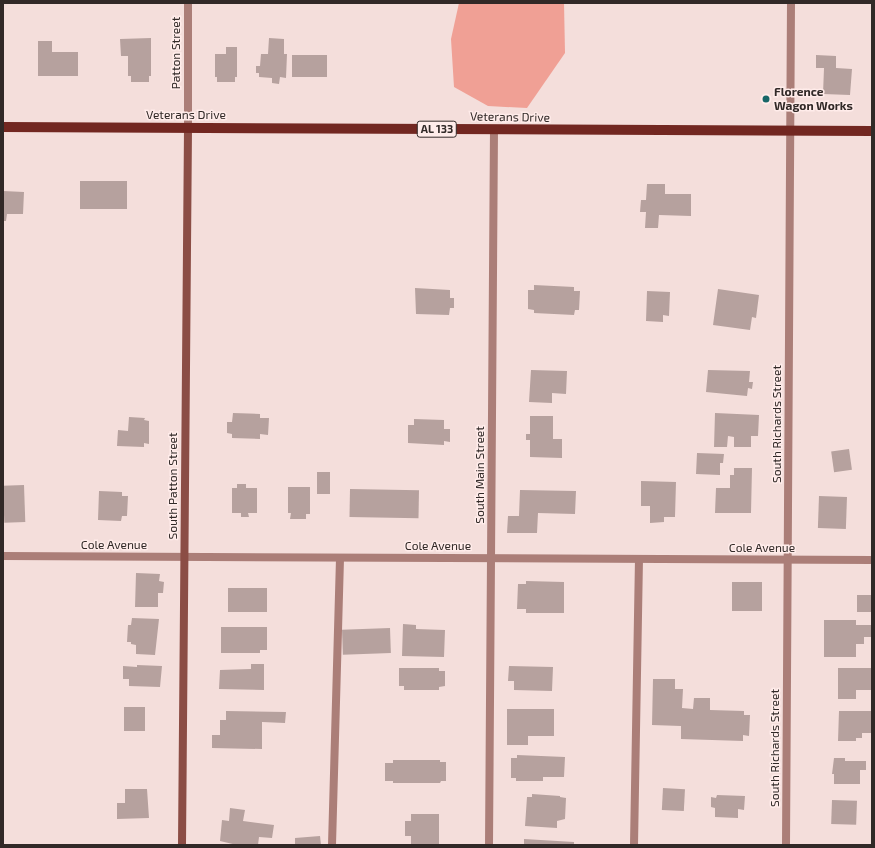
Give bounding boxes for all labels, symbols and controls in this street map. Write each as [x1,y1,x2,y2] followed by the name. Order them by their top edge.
[169,17,183,89] street label: Patton Street
[774,85,853,113] place label: Florence Wagon Works
[761,94,771,104] marker: Florence Wagon Works
[146,108,226,122] street label: Veterans Drive
[470,109,550,125] street label: Veterans Drive
[416,120,458,138] road number: AL 133
[770,365,784,483] street label: South Richards Street
[473,426,487,524] street label: South Main Street
[166,432,180,540] street label: South Patton Street
[81,538,147,552] street label: Cole Avenue
[405,539,471,553] street label: Cole Avenue
[729,541,795,555] street label: Cole Avenue
[768,689,782,807] street label: South Richards Street

